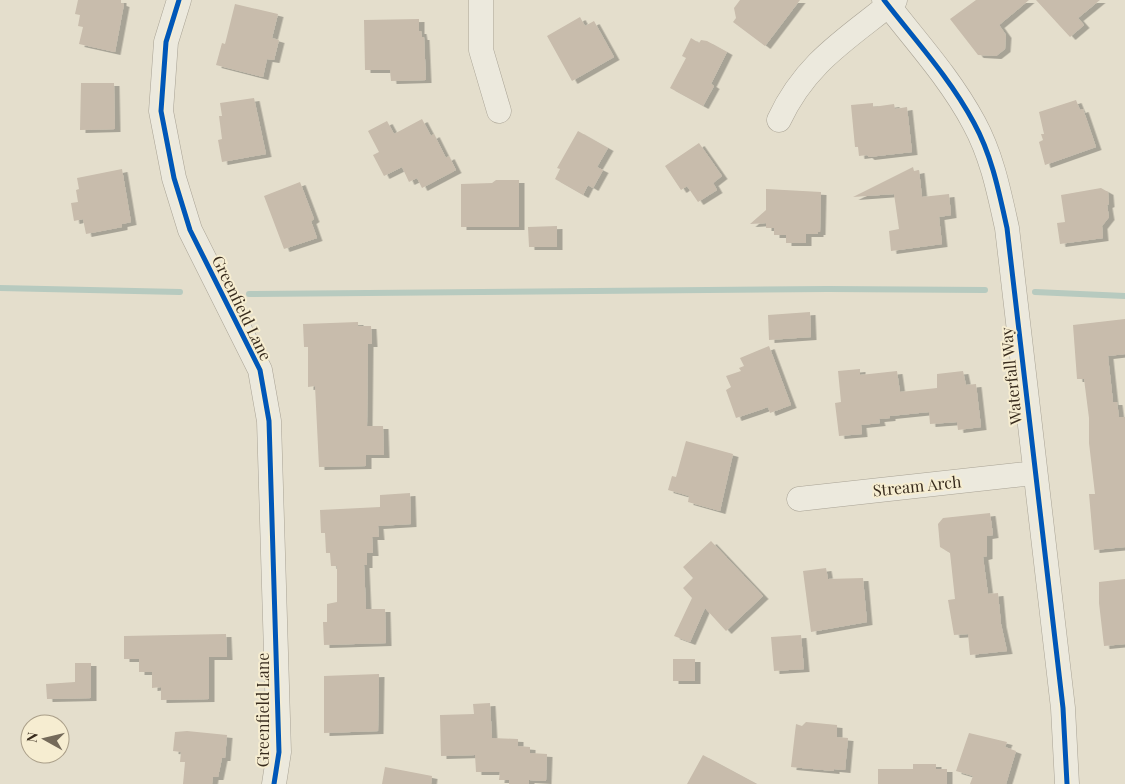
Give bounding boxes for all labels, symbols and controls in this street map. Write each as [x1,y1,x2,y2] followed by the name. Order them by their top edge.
[208,252,277,364] street label: Greenfield Lane
[995,326,1026,427] street label: Waterfall Way
[872,470,963,501] street label: Stream Arch
[252,653,273,767] street label: Greenfield Lane
[20,714,70,764] north arrow
[22,731,42,743] text: N

